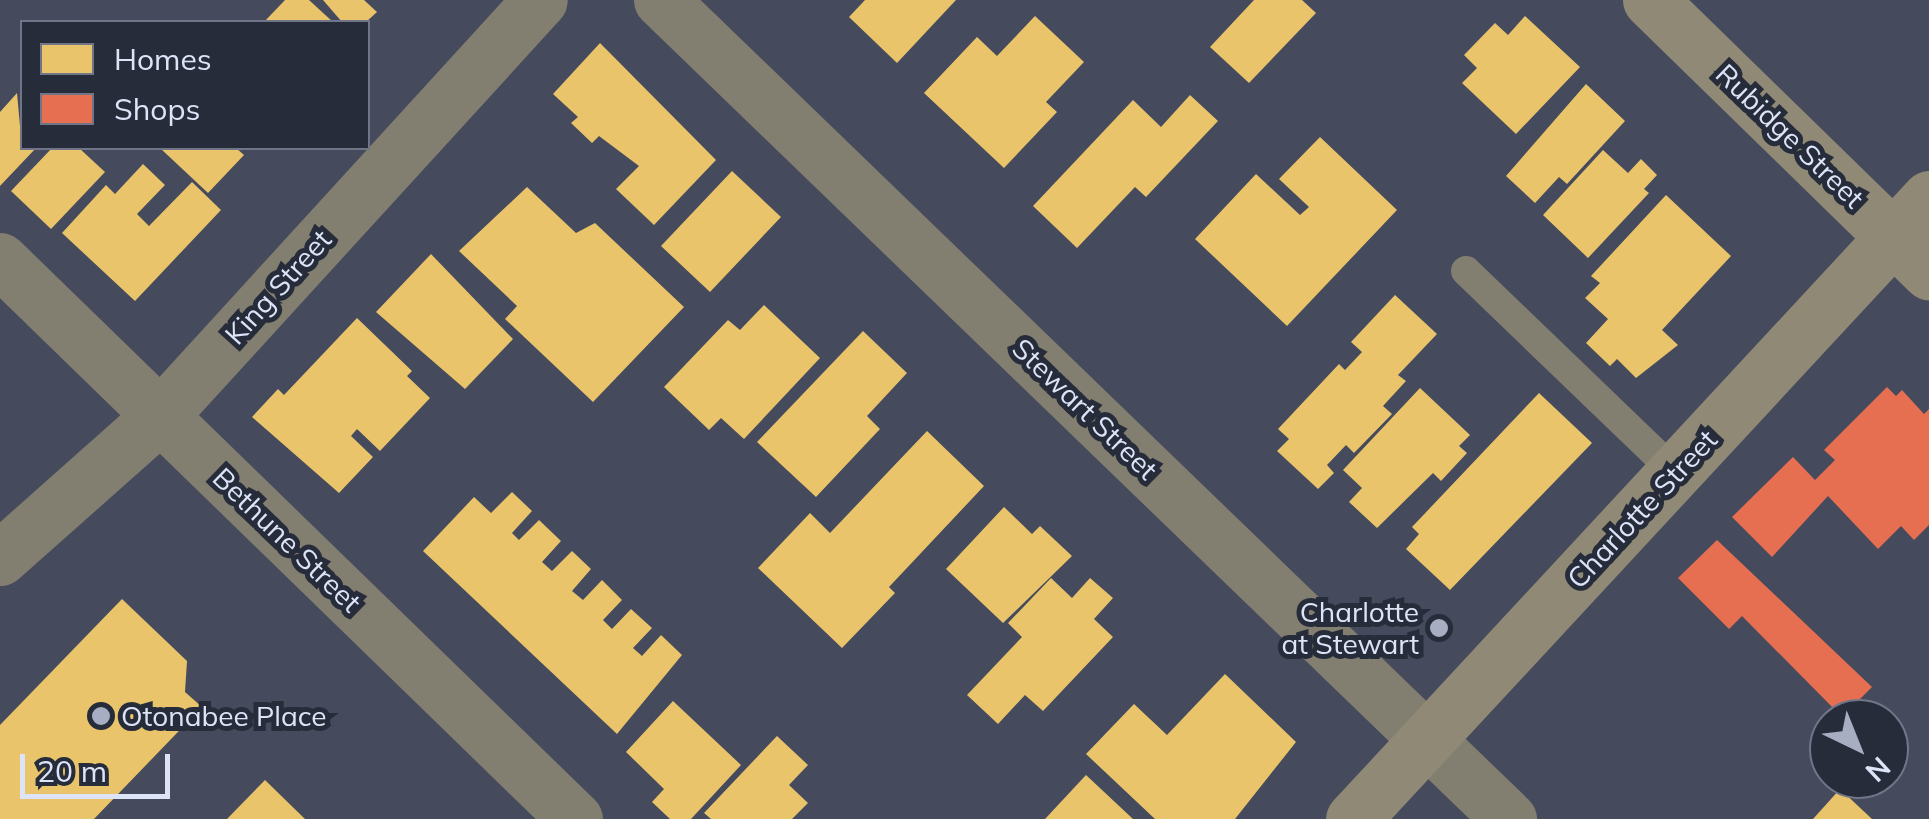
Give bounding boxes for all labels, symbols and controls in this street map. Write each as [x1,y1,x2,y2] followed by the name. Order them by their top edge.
[20,20,370,150] legend
[114,40,212,78] text: Homes
[1709,57,1871,215] street label: Rubidge Street
[114,90,200,128] text: Shops
[218,223,338,351] street label: King Street
[1006,331,1164,487] street label: Stewart Street
[1560,423,1724,595] street label: Charlotte Street
[206,461,368,619] street label: Bethune Street
[1281,595,1419,661] place label: Charlotte at Stewart
[1428,617,1450,639] marker: Charlotte at Stewart
[121,699,327,733] place label: Otonabee Place
[1809,699,1909,799] north arrow
[90,705,112,727] marker: Otonabee Place
[25,734,175,796] scale bar
[1859,750,1898,790] text: N
[37,752,107,790] text: 20 m

